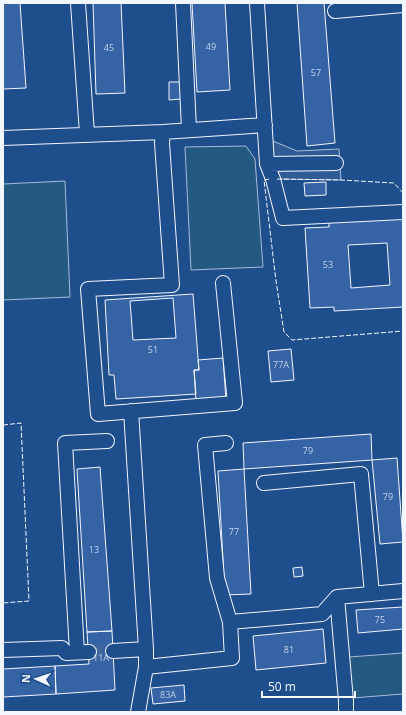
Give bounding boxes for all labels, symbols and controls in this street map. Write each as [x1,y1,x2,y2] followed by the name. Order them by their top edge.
[206,40,216,53] house number: 49
[104,41,114,54] house number: 45
[311,66,321,79] house number: 57
[323,258,333,271] house number: 53
[148,343,158,356] house number: 51
[273,358,289,371] house number: 77А
[303,444,313,457] house number: 79
[383,490,393,503] house number: 79
[229,525,239,538] house number: 77
[89,543,99,556] house number: 13
[375,613,385,626] house number: 75
[284,643,294,656] house number: 81
[93,651,109,664] house number: 11А
[16,659,56,699] north arrow
[262,673,355,699] scale bar
[18,674,33,683] text: N
[268,678,296,695] text: 50 m
[160,688,176,701] house number: 83А

